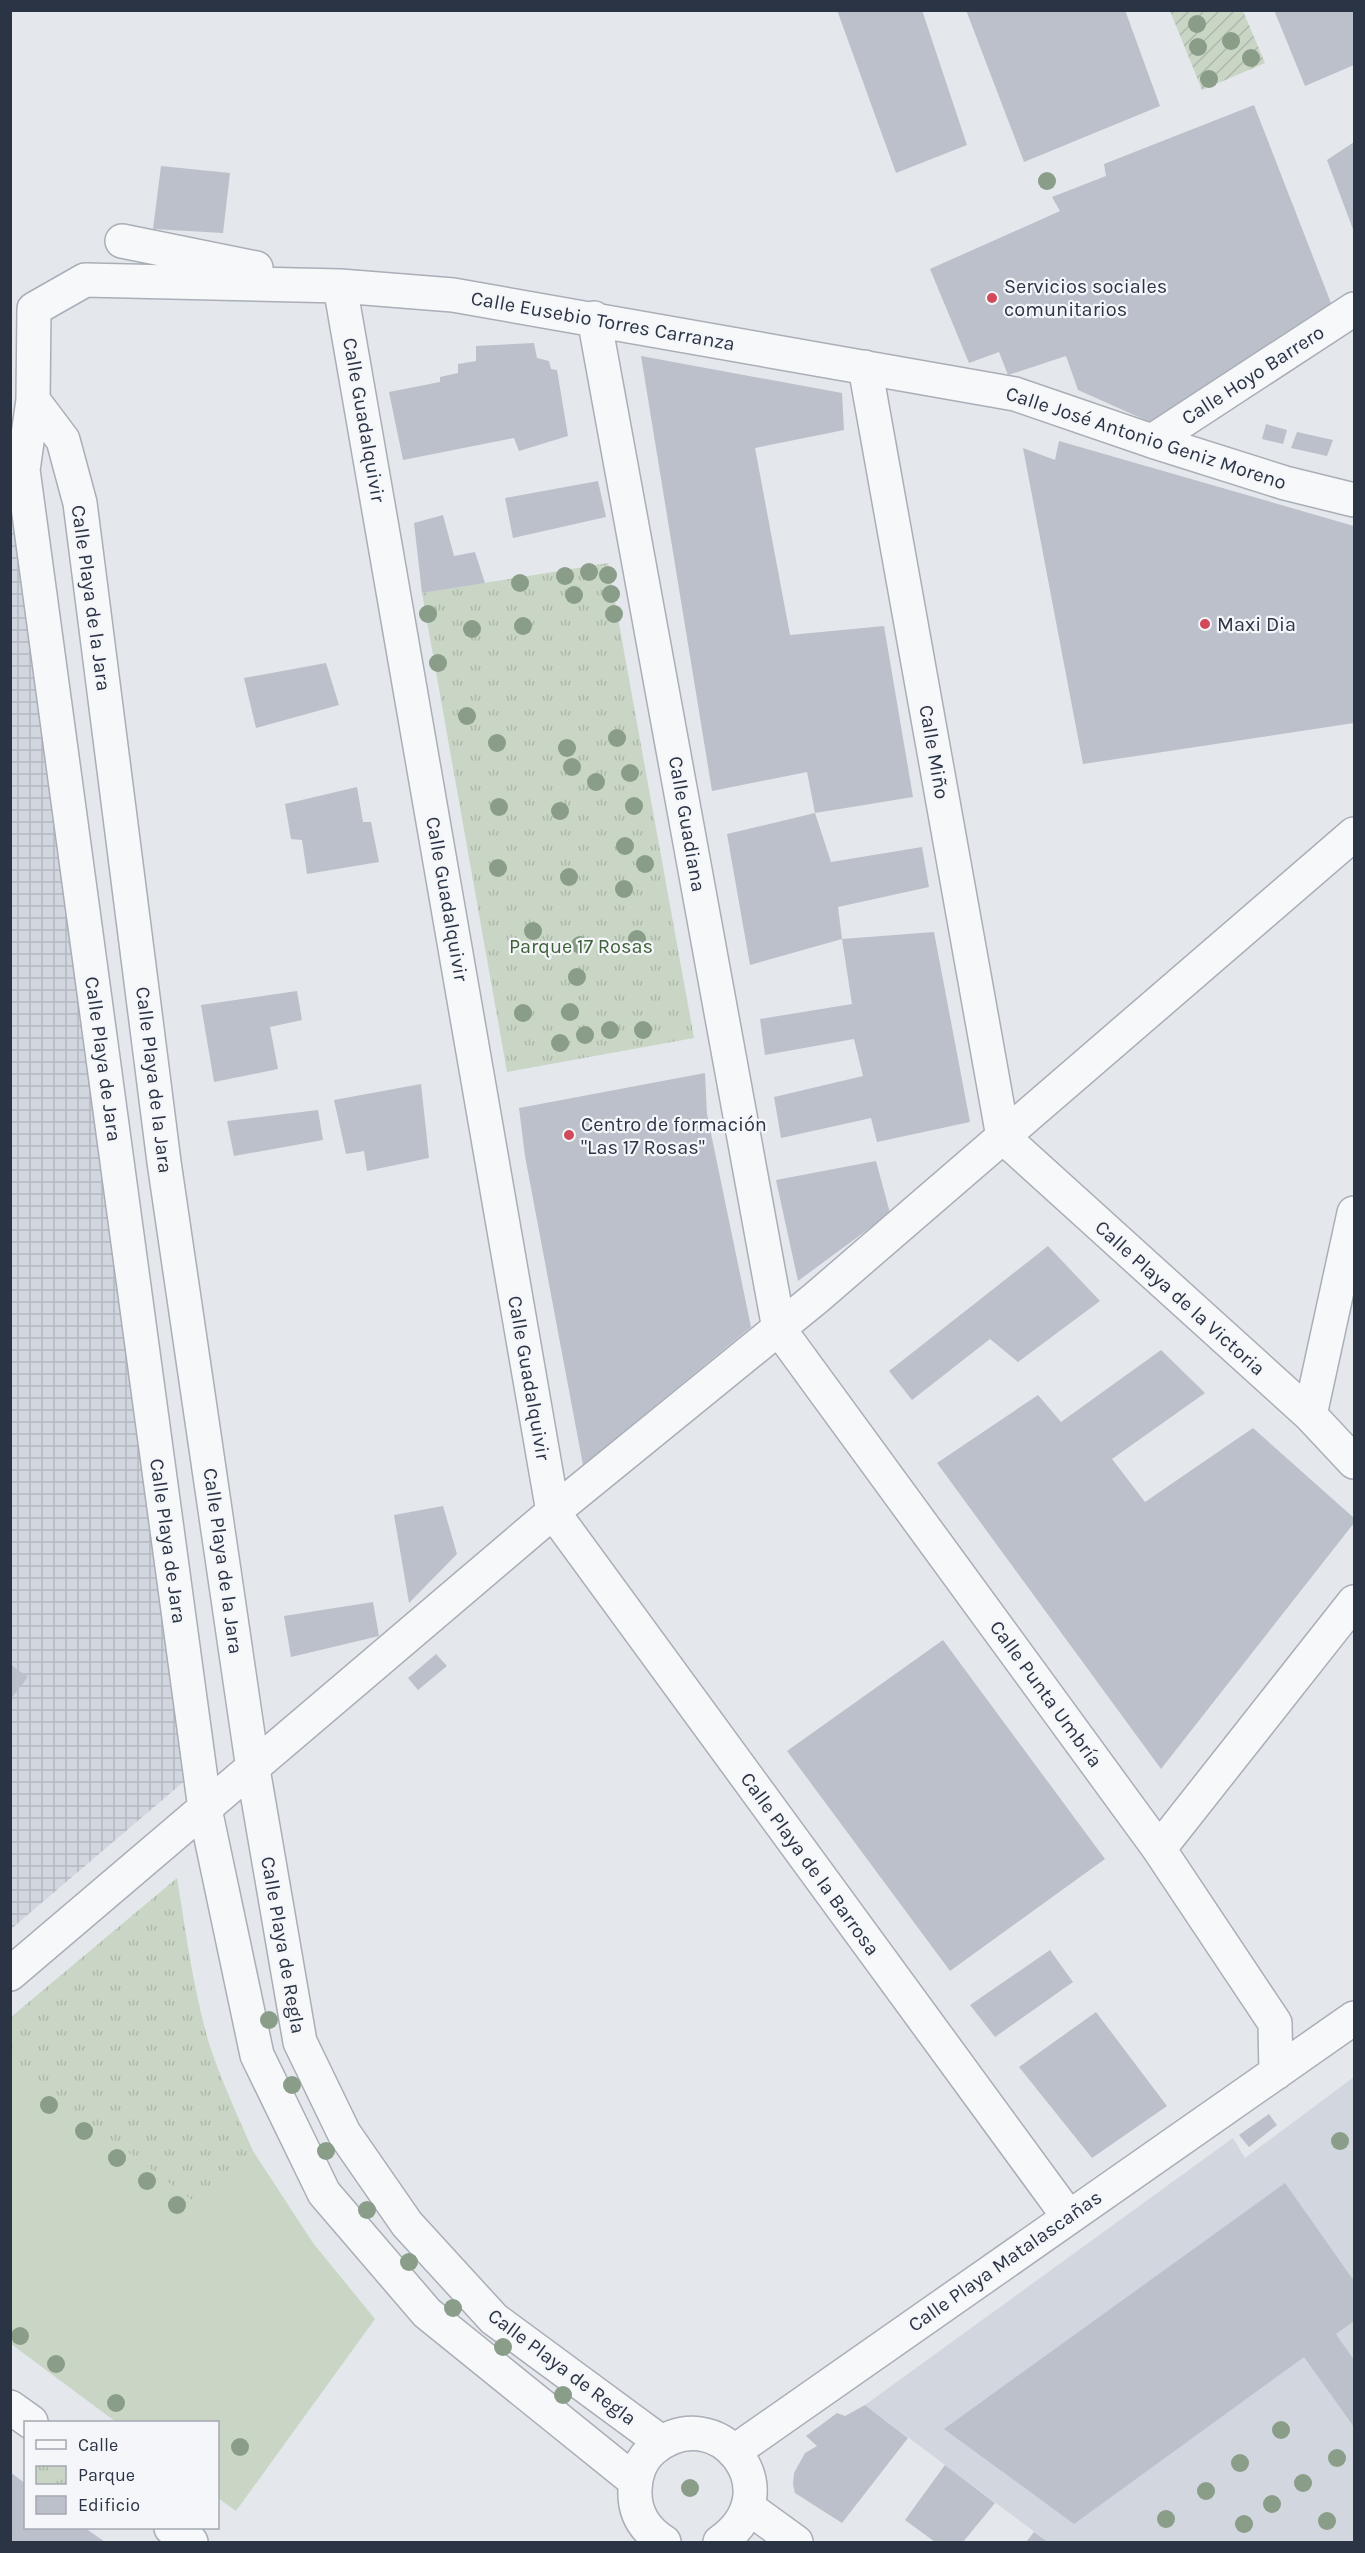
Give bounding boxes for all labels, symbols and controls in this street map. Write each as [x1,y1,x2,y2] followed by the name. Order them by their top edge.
[1004,275,1167,321] place label: Servicios sociales comunitarios
[469,286,737,356] street label: Calle Eusebio Torres Carranza
[985,291,999,305] marker: Servicios sociales comunitarios
[1177,320,1329,430] street label: Calle Hoyo Barrero
[338,336,390,505] street label: Calle Guadalquivir
[1003,382,1289,494] street label: Calle José Antonio Geniz Moreno
[67,503,115,693] street label: Calle Playa de la Jara
[1217,613,1296,636] place label: Maxi Dia
[1198,617,1212,631] marker: Maxi Dia
[914,703,954,801] street label: Calle Miño
[664,754,710,894] street label: Calle Guadiana
[421,815,473,984] street label: Calle Guadalquivir
[509,935,653,958] park label: Parque 17 Rosas
[80,975,126,1143] street label: Calle Playa de Jara
[131,985,177,1175] street label: Calle Playa de la Jara
[581,1113,767,1159] place label: Centro de formación "Las 17 Rosas"
[562,1128,576,1142] marker: Centro de formación "Las 17 Rosas"
[1090,1216,1270,1380] street label: Calle Playa de la Victoria
[503,1294,555,1463] street label: Calle Guadalquivir
[145,1457,191,1625] street label: Calle Playa de Jara
[199,1466,247,1656] street label: Calle Playa de la Jara
[985,1616,1107,1772] street label: Calle Punta Umbría
[736,1768,884,1960] street label: Calle Playa de la Barrosa
[256,1855,310,2035] street label: Calle Playa de Regla
[904,2185,1106,2337] street label: Calle Playa Matalascañas
[483,2304,641,2430] street label: Calle Playa de Regla
[24,2421,219,2529] legend
[78,2434,118,2456] text: Calle
[78,2464,135,2486] text: Parque
[78,2494,140,2516] text: Edificio

